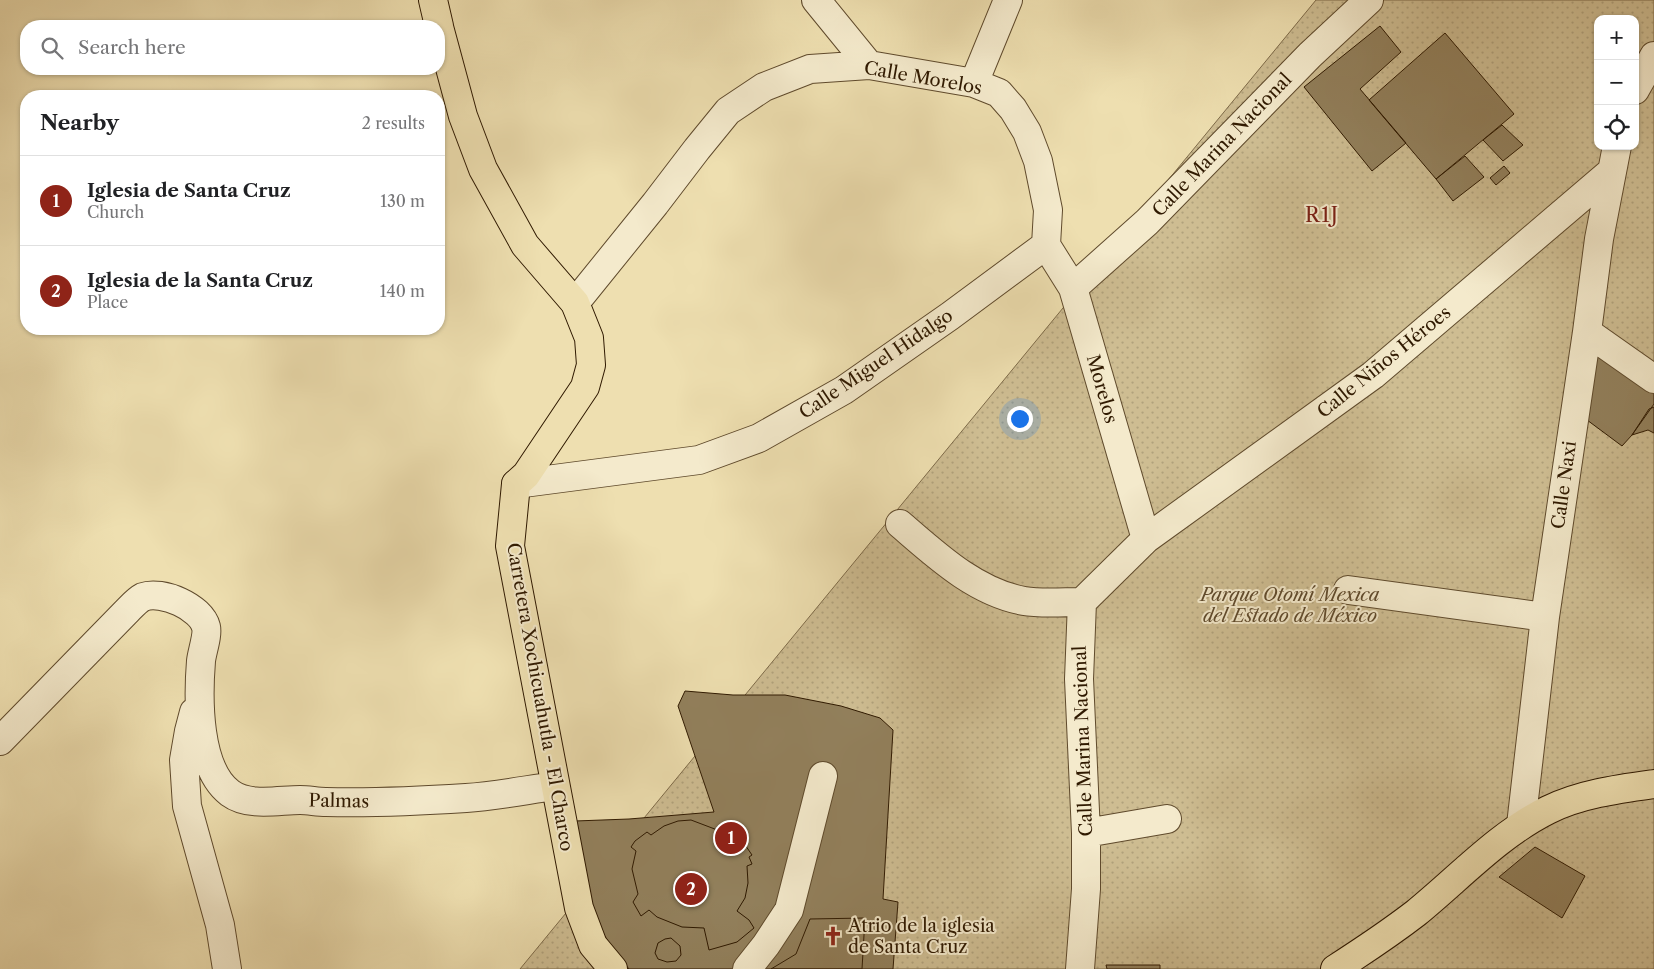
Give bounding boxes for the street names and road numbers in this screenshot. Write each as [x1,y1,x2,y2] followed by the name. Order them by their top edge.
[862,57,984,99] street label: Calle Morelos
[1148,69,1296,221] street label: Calle Marina Nacional
[1313,301,1455,423] street label: Calle Niños Héroes
[795,304,957,424] street label: Calle Miguel Hidalgo
[1082,352,1122,426] street label: Morelos
[1547,439,1581,531] street label: Calle Naxi
[502,541,578,853] street label: Carretera Xochicuahutla - El Charco
[1069,645,1097,837] street label: Calle Marina Nacional
[309,789,369,813] street label: Palmas

